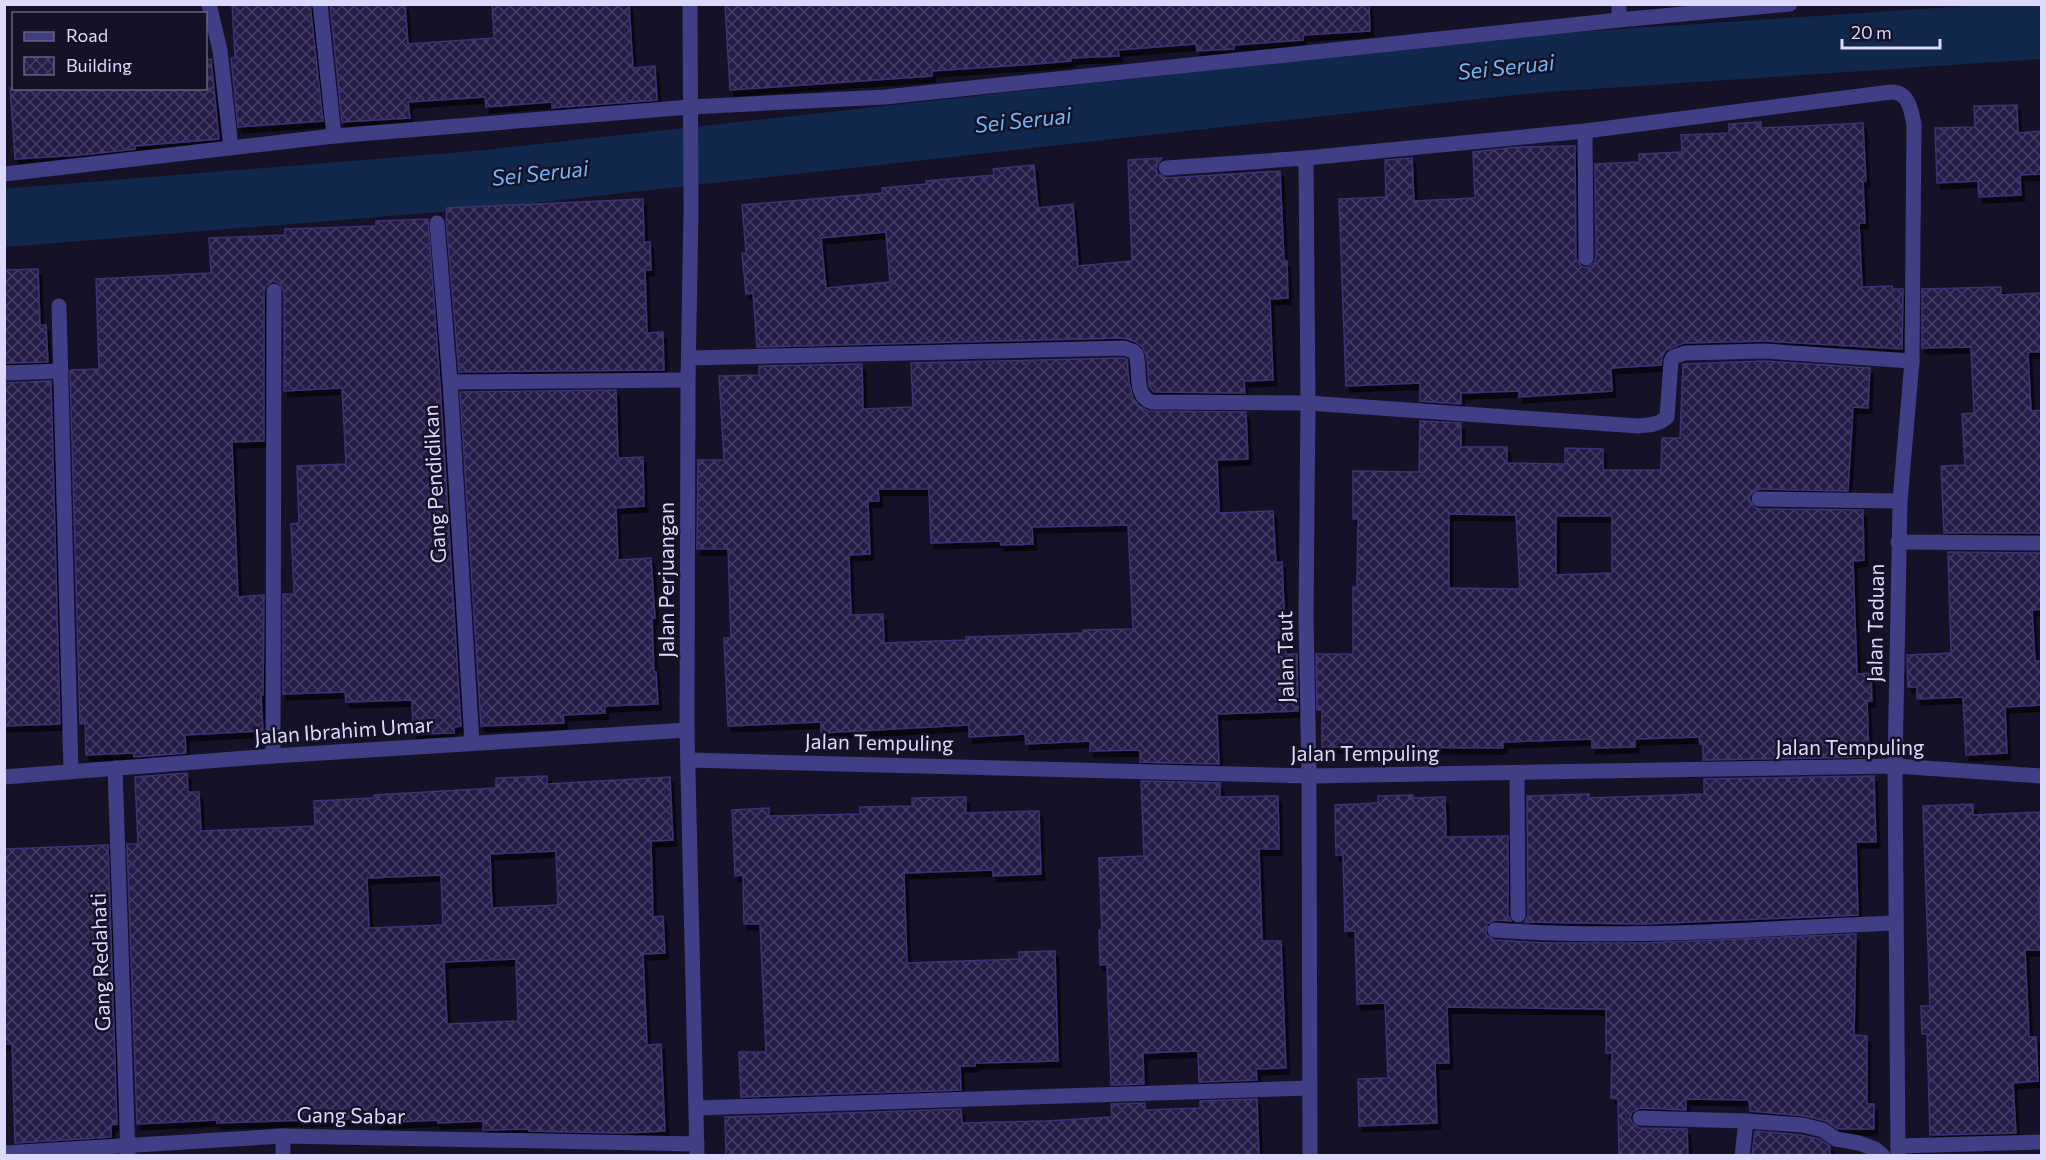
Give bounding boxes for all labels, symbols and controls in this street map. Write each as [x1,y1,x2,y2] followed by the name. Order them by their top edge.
[12,12,207,90] legend
[1842,12,1940,50] scale bar
[1851,21,1892,43] text: 20 m
[66,24,108,46] text: Road
[1456,48,1557,85] water label: Sei Seruai
[66,54,132,76] text: Building
[973,101,1074,138] water label: Sei Seruai
[490,154,591,191] water label: Sei Seruai
[417,404,450,564] street label: Gang Pendidikan
[653,502,678,658] street label: Jalan Perjuangan
[1861,563,1888,683] street label: Jalan Taduan
[1271,611,1298,703] street label: Jalan Taut
[253,711,434,748] street label: Jalan Ibrahim Umar
[804,728,954,755] street label: Jalan Tempuling
[1776,734,1925,759] street label: Jalan Tempuling
[1291,740,1440,765] street label: Jalan Tempuling
[85,892,114,1032] street label: Gang Redahati
[296,1101,406,1128] street label: Gang Sabar

